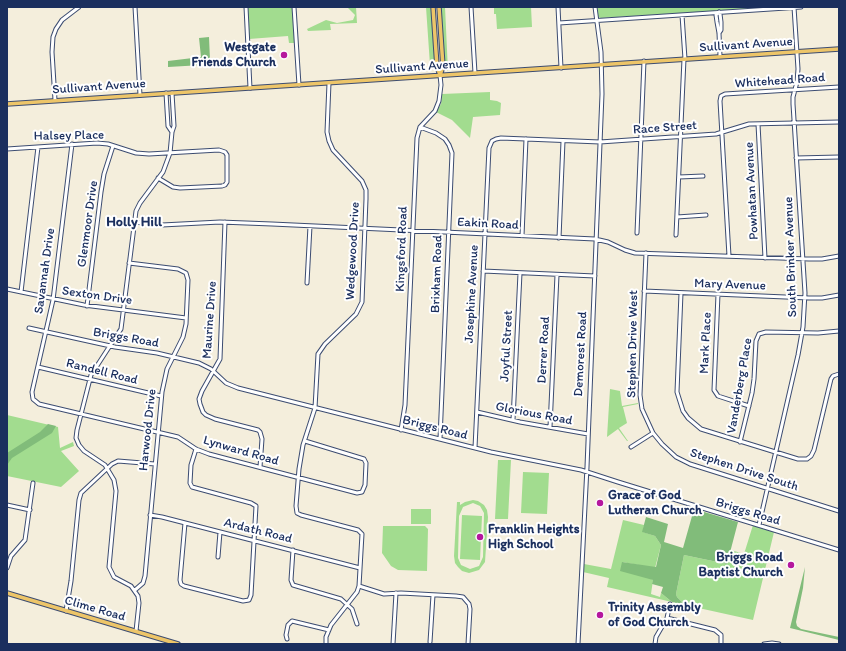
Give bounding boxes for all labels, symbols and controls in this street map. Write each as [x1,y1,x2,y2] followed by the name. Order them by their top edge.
[699,34,793,56] street label: Sullivant Avenue
[192,40,276,71] place label: Westgate Friends Church
[279,50,289,60] marker: Westgate Friends Church
[375,56,469,78] street label: Sullivant Avenue
[734,70,826,92] street label: Whitehead Road
[52,76,146,98] street label: Sullivant Avenue
[632,118,698,138] street label: Race Street
[34,128,104,144] street label: Halsey Place
[742,142,762,240] street label: Powhatan Avenue
[74,180,102,268] street label: Glenmoor Drive
[781,196,801,318] street label: South Brinker Avenue
[343,201,363,301] street label: Wedgewood Drive
[393,206,411,292] street label: Kingsford Road
[106,214,162,230] district label: Holly Hill
[457,215,519,233] street label: Eakin Road
[31,227,59,315] street label: Savannah Drive
[428,235,446,313] street label: Brixham Road
[462,244,482,344] street label: Josephine Avenue
[694,276,766,294] street label: Mary Avenue
[200,281,220,359] street label: Maurine Drive
[61,283,133,309] street label: Sexton Drive
[624,290,642,398] street label: Stephen Drive West
[497,310,517,382] street label: Joyful Street
[571,311,591,397] street label: Demorest Road
[697,312,715,374] street label: Mark Place
[534,316,554,384] street label: Derrer Road
[92,325,160,351] street label: Briggs Road
[724,337,756,435] street label: Vanderberg Place
[65,356,139,388] street label: Randell Road
[136,388,160,472] street label: Harwood Drive
[494,399,574,429] street label: Glorious Road
[401,412,469,444] street label: Briggs Road
[201,433,281,469] street label: Lynward Road
[688,445,800,495] street label: Stephen Drive South
[608,488,702,519] place label: Grace of God Lutheran Church
[714,495,782,529] street label: Briggs Road
[595,498,605,508] marker: Grace of God Lutheran Church
[222,515,294,547] street label: Ardath Road
[488,522,580,553] place label: Franklin Heights High School
[475,532,485,542] marker: Franklin Heights High School
[699,550,783,581] place label: Briggs Road Baptist Church
[786,560,796,570] marker: Briggs Road Baptist Church
[63,593,127,625] street label: Clime Road
[608,600,701,631] place label: Trinity Assembly of God Church
[595,610,605,620] marker: Trinity Assembly of God Church

